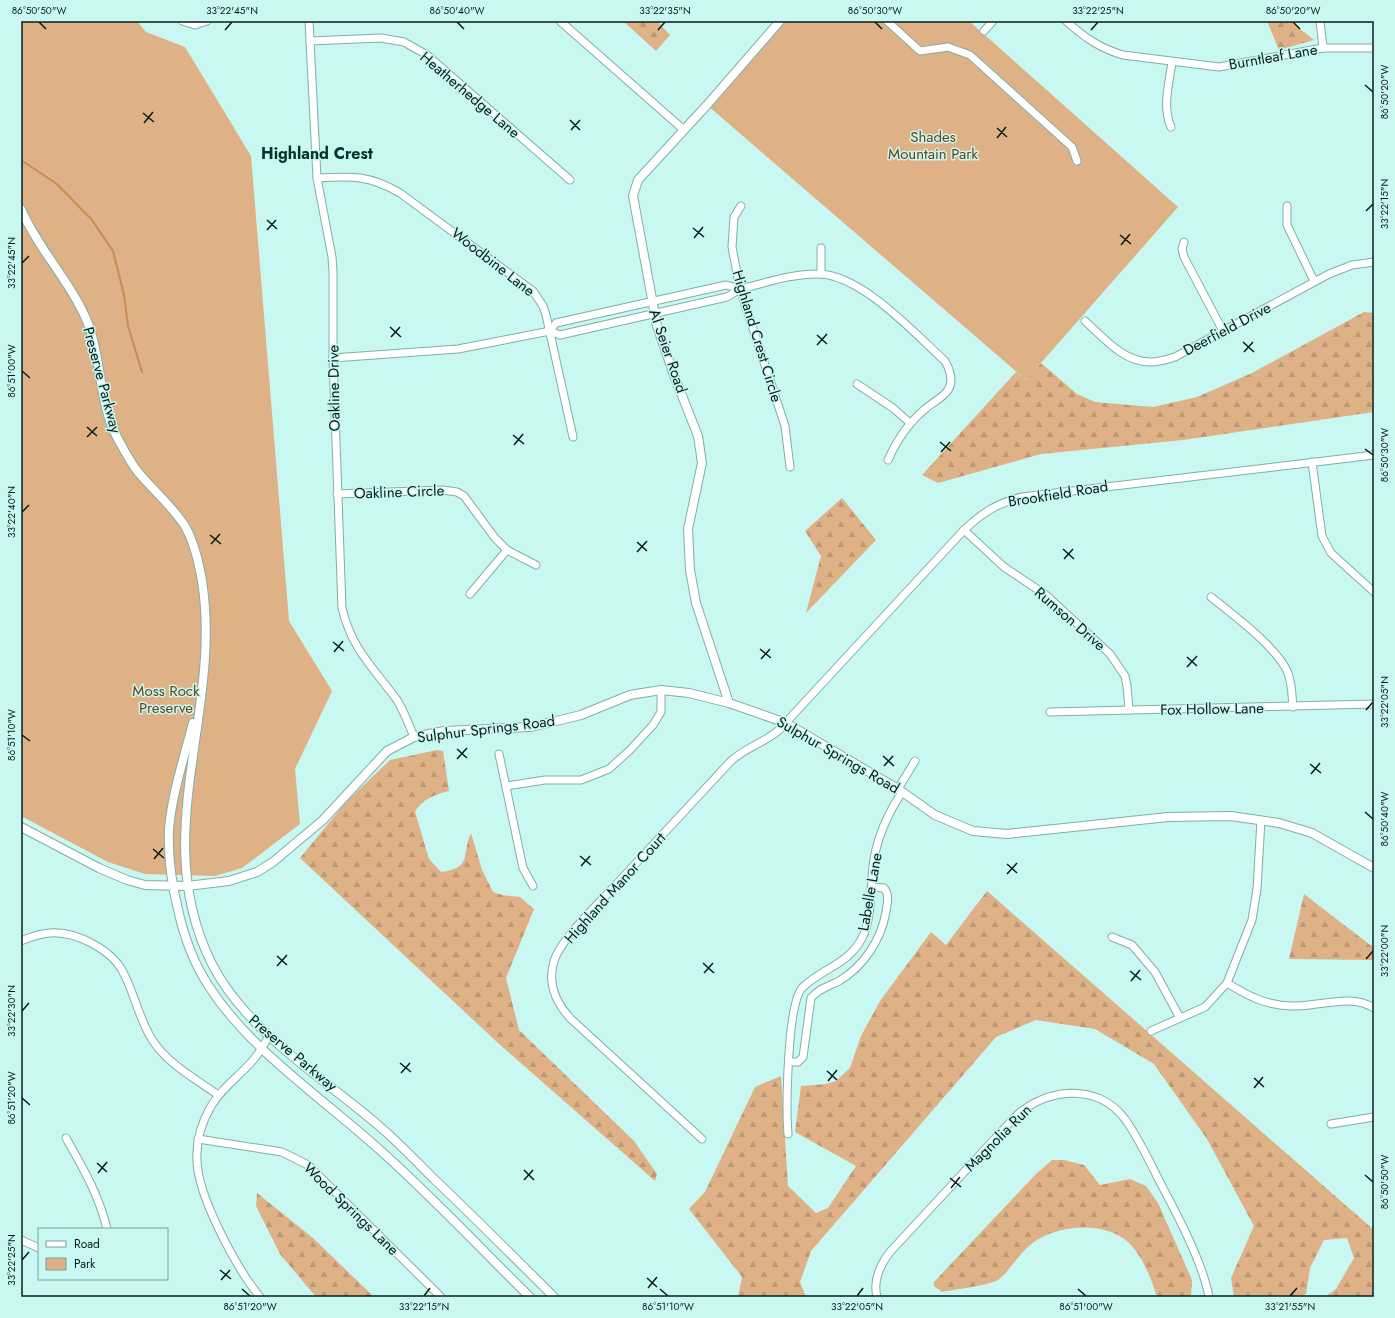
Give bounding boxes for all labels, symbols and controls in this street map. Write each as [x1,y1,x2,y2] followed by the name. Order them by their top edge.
[12,3,66,18] text: 86°50'50"W
[206,3,258,18] text: 33°22'45"N
[430,3,485,18] text: 86°50'40"W
[639,3,691,18] text: 33°22'35"N
[848,3,902,18] text: 86°50'30"W
[1072,3,1124,18] text: 33°22'25"N
[1266,3,1320,18] text: 86°50'20"W
[1227,38,1319,76] street label: Burntleaf Lane
[415,47,525,144] street label: Heatherhedge Lane
[1377,65,1392,119] text: 86°50'20"W
[888,126,978,165] park label: Shades Mountain Park
[261,142,374,165] district label: Highland Crest
[1377,179,1392,229] text: 33°22'15"N
[447,222,540,302] street label: Woodbine Lane
[4,237,19,289] text: 33°22'45"N
[726,267,788,405] street label: Highland Crest Circle
[1179,296,1275,361] street label: Deerfield Drive
[643,306,693,396] street label: Al Seier Road
[77,324,127,436] street label: Preserve Parkway
[4,344,19,398] text: 86°51'00"W
[322,344,346,431] street label: Oakline Drive
[1377,428,1392,482] text: 86°50'30"W
[1006,475,1110,513] street label: Brookfield Road
[353,479,445,505] street label: Oakline Circle
[4,486,19,538] text: 33°22'40"N
[1030,582,1111,656] street label: Rumson Drive
[1377,676,1392,728] text: 33°22'05"N
[132,680,200,719] park label: Moss Rock Preserve
[1160,697,1264,721] street label: Fox Hollow Lane
[4,709,19,761] text: 86°51'10"W
[416,710,556,748] street label: Sulphur Springs Road
[772,711,904,799] street label: Sulphur Springs Road
[1377,791,1392,846] text: 86°50'40"W
[559,827,671,948] street label: Highland Manor Court
[852,851,888,933] street label: Labelle Lane
[1377,925,1392,977] text: 33°22'00"N
[4,985,19,1037] text: 33°22'30"N
[244,1009,342,1097] street label: Preserve Parkway
[4,1071,19,1125] text: 86°51'20"W
[959,1099,1037,1177] street label: Magnolia Run
[1377,1155,1392,1209] text: 86°50'50"W
[298,1158,404,1261] street label: Wood Springs Lane
[38,1228,168,1280] legend
[4,1234,19,1286] text: 33°22'25"N
[74,1235,100,1253] text: Road
[74,1255,96,1273] text: Park
[223,1299,277,1314] text: 86°51'20"W
[399,1299,449,1314] text: 33°22'15"N
[642,1299,694,1314] text: 86°51'10"W
[831,1299,883,1314] text: 33°22'05"N
[1059,1299,1113,1314] text: 86°51'00"W
[1265,1299,1315,1314] text: 33°21'55"N

